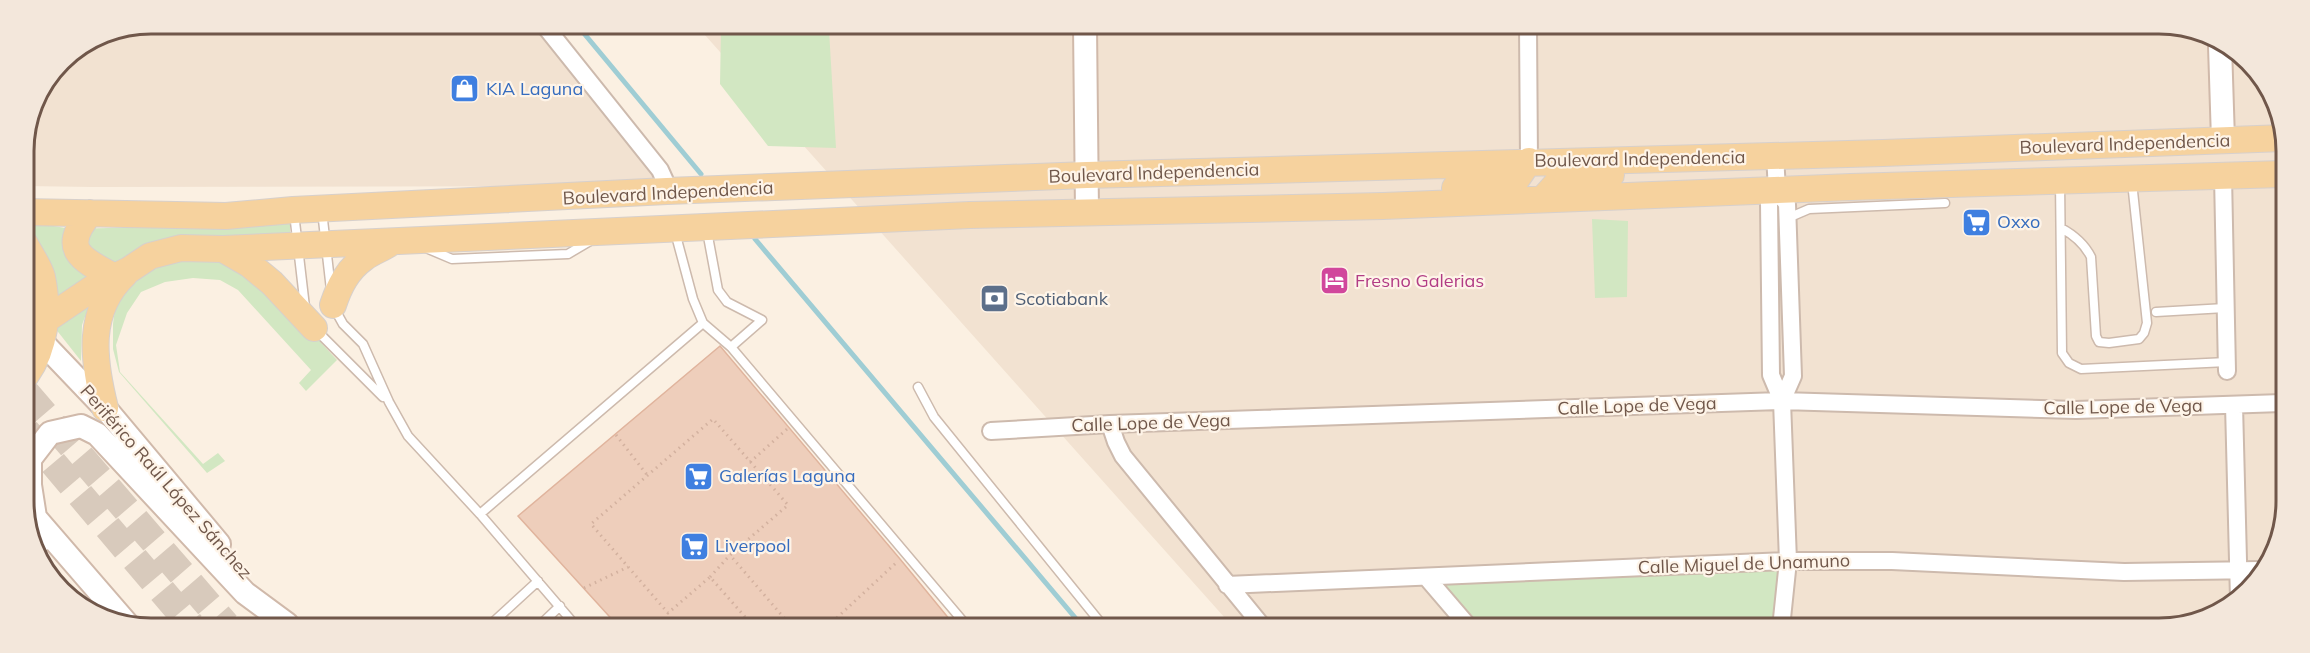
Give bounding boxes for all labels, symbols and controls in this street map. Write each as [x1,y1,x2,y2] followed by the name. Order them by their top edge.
[449,73,481,105] shop icon: KIA Laguna
[486,77,583,100] place label: KIA Laguna
[2019,128,2231,159] street label: Boulevard Independencia
[1534,145,1746,172] street label: Boulevard Independencia
[1048,157,1260,188] street label: Boulevard Independencia
[562,175,774,210] street label: Boulevard Independencia
[1960,206,1992,238] supermarket icon: Oxxo
[1997,210,2040,233] place label: Oxxo
[1318,265,1350,297] hotel icon: Fresno Galerias
[1355,269,1484,292] place label: Fresno Galerias
[978,283,1010,315] bank icon: Scotiabank
[1015,287,1109,310] place label: Scotiabank
[76,380,257,584] street label: Periférico Raúl López Sánchez
[1557,391,1717,420] street label: Calle Lope de Vega
[2043,394,2203,419] street label: Calle Lope de Vega
[1071,408,1231,437] street label: Calle Lope de Vega
[682,460,714,492] supermarket icon: Galerías Laguna
[719,464,855,487] place label: Galerías Laguna
[678,530,710,562] supermarket icon: Liverpool
[715,534,791,557] place label: Liverpool
[1637,548,1851,579] street label: Calle Miguel de Unamuno

